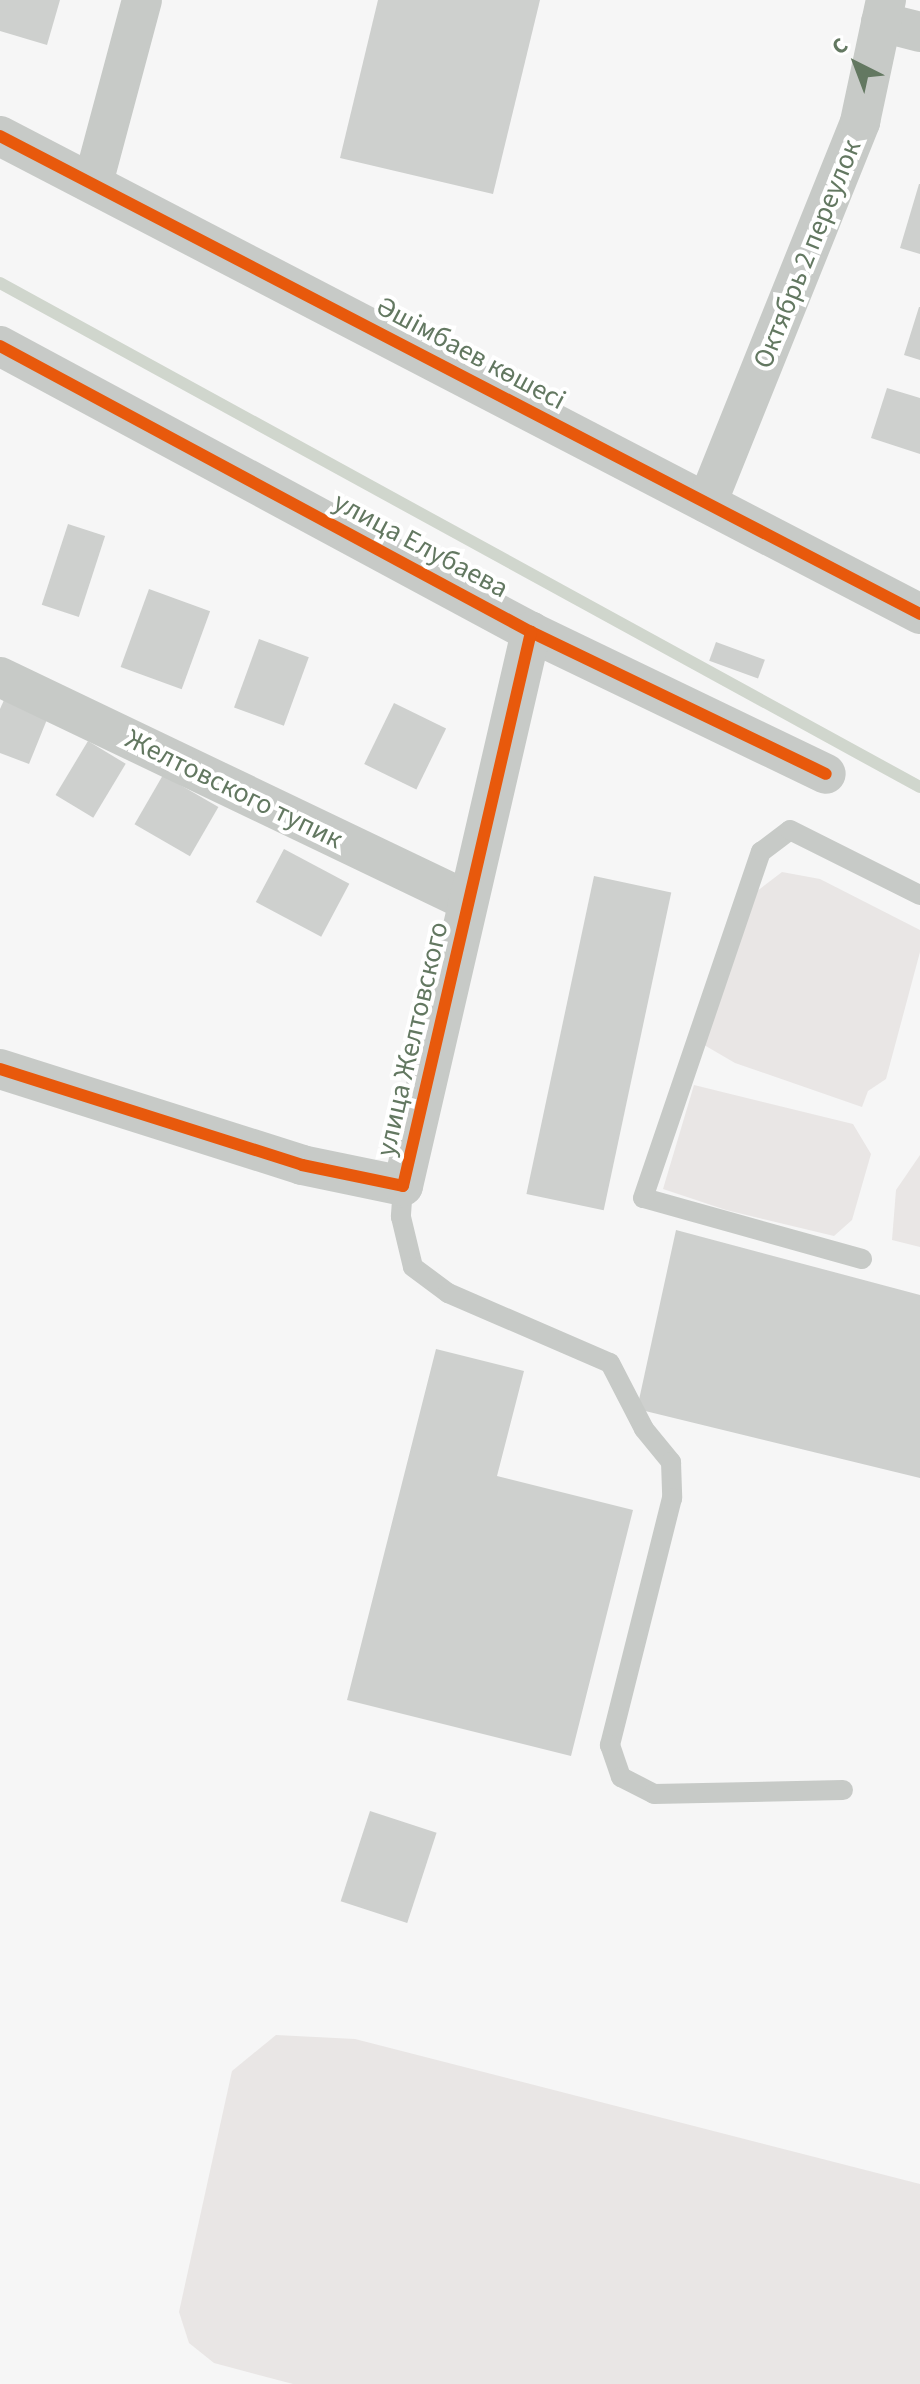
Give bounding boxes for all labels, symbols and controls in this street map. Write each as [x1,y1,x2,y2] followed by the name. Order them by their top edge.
[816,24,896,104] north arrow
[824,30,855,62] text: С
[746,135,868,373] street label: Октябрь 2 переулок
[371,289,571,417] street label: Әшімбаев көшесі
[328,485,514,605] street label: улица Елубаева
[120,722,348,856] street label: Желтовского тупик
[369,919,455,1159] street label: улица Желтовского

